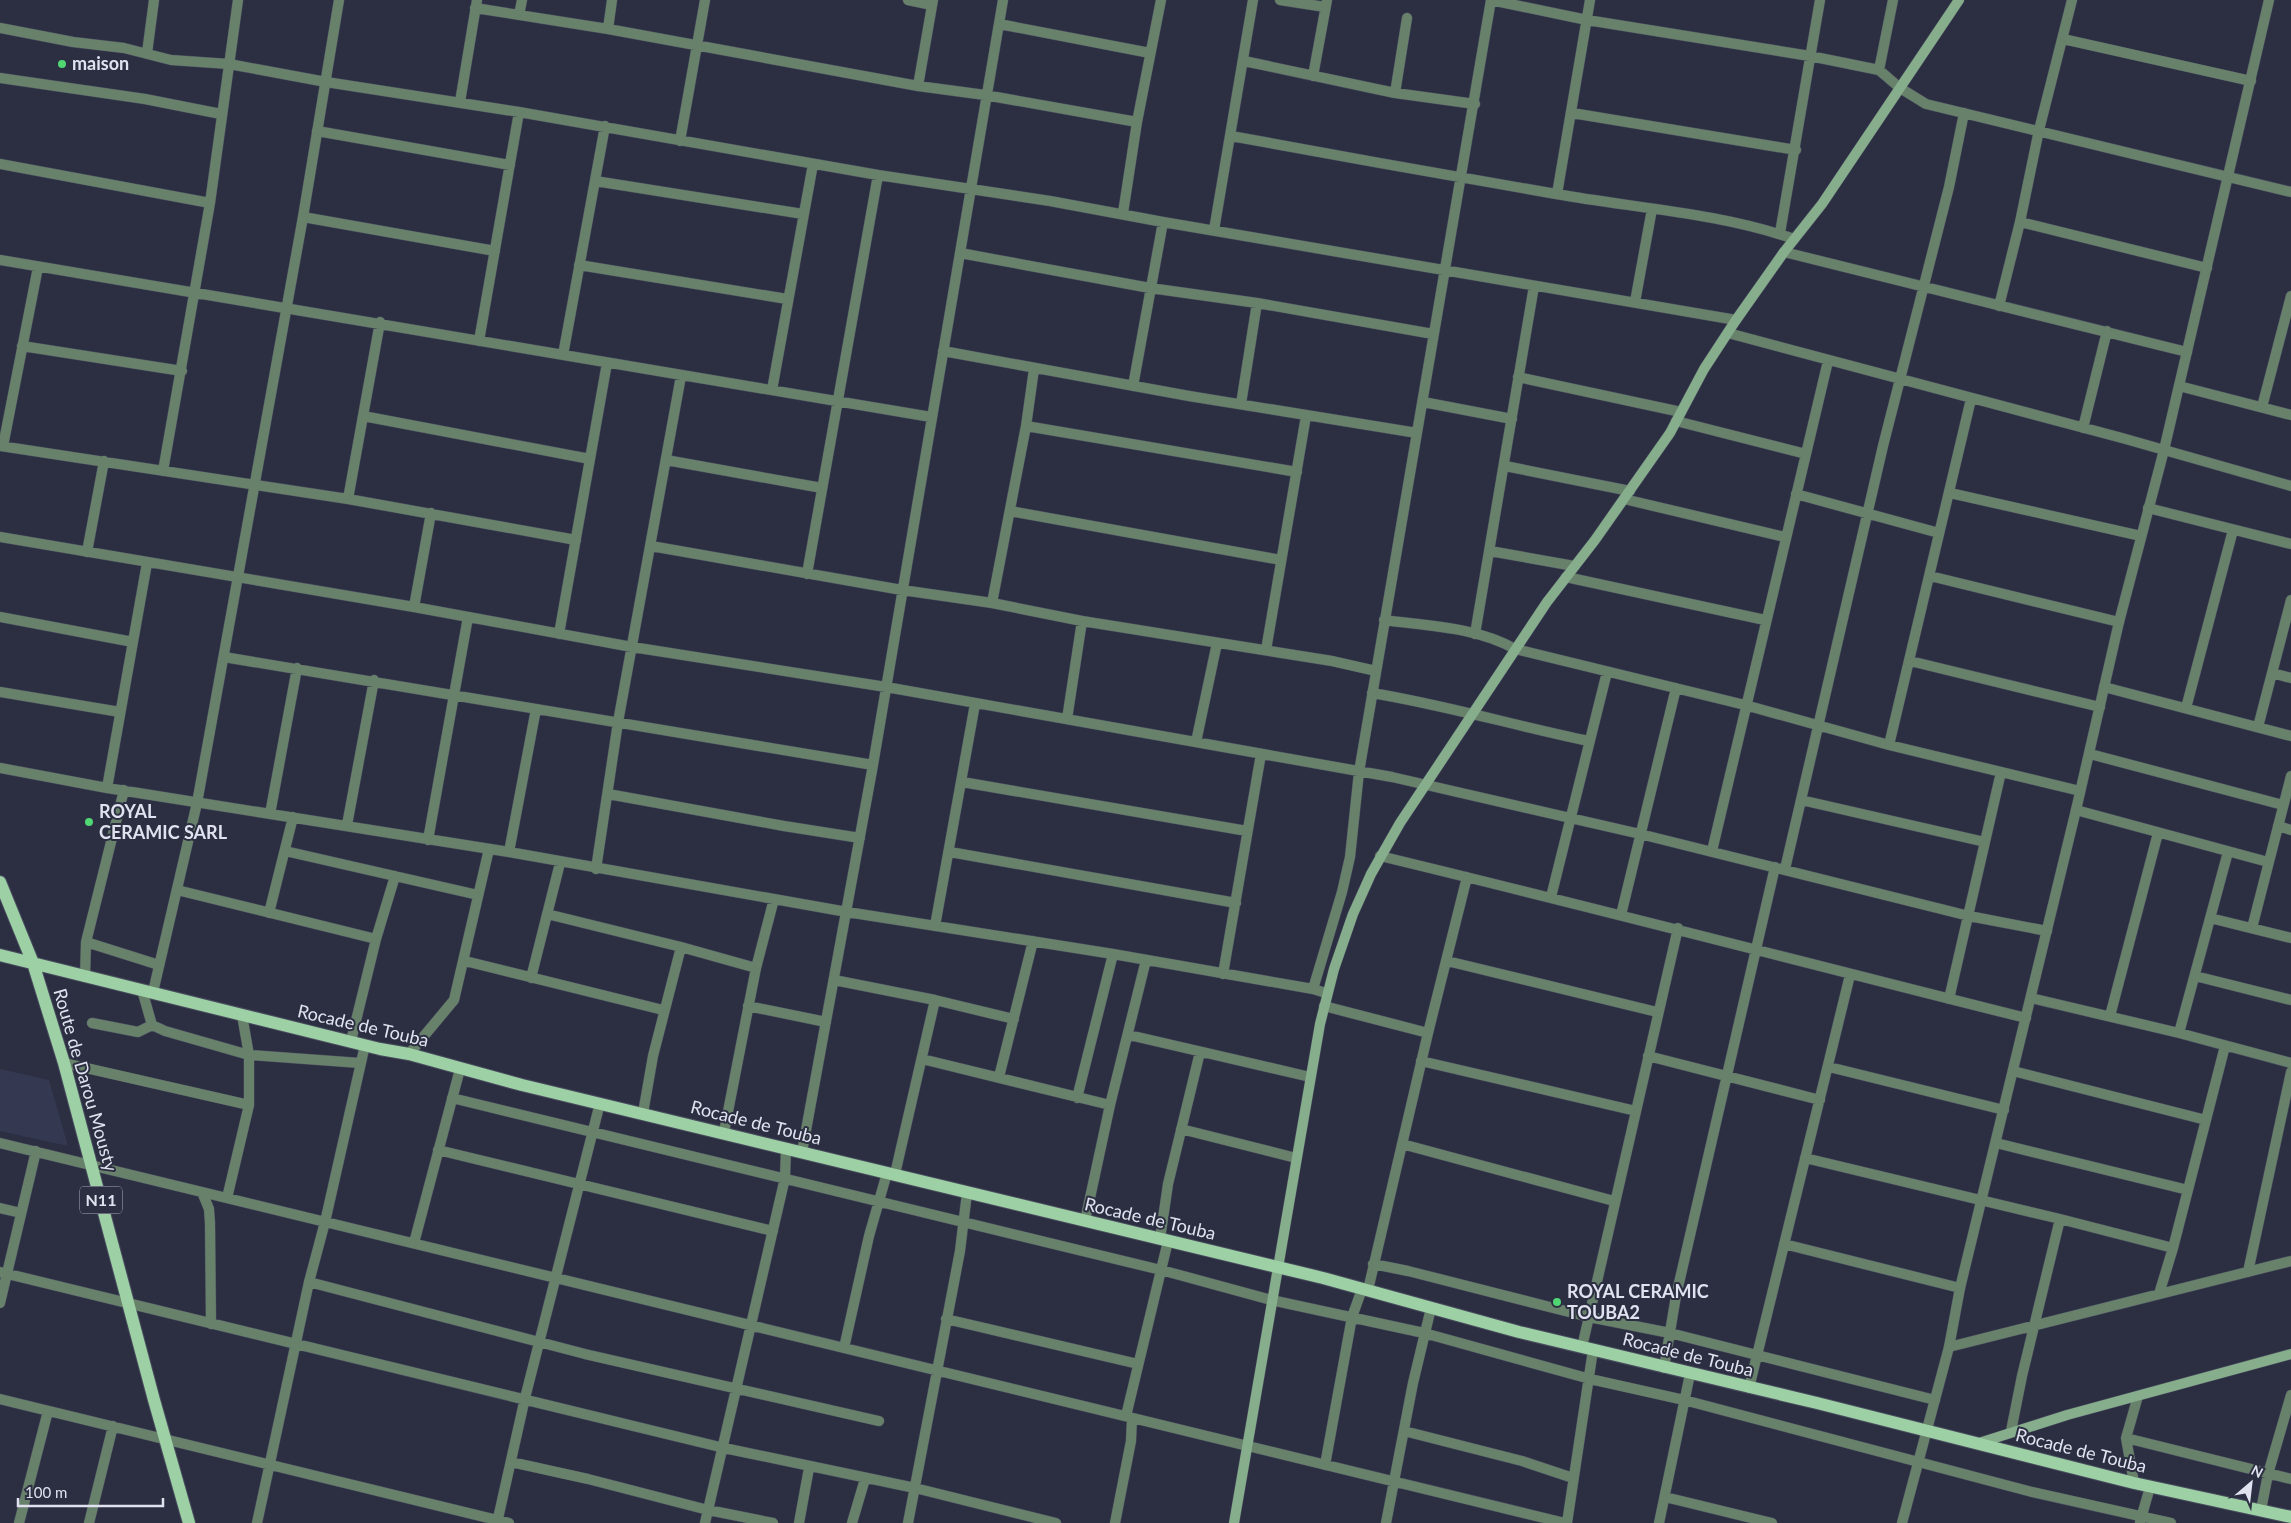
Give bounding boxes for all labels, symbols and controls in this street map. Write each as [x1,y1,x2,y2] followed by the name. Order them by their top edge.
[72,52,129,74] place label: maison
[56,58,68,70] marker: maison
[99,800,228,843] place label: ROYAL CERAMIC SARL
[83,816,95,828] marker: ROYAL CERAMIC SARL
[49,986,123,1174] street label: Route de Darou Mousty
[295,999,431,1051] street label: Rocade de Touba
[689,1095,824,1149] street label: Rocade de Touba
[80,1186,122,1214] road number: N11
[1082,1192,1218,1244] street label: Rocade de Touba
[1567,1280,1709,1323] place label: ROYAL CERAMIC TOUBA2
[1551,1296,1563,1308] marker: ROYAL CERAMIC TOUBA2
[1621,1327,1756,1381] street label: Rocade de Touba
[2014,1423,2149,1477] street label: Rocade de Touba
[2226,1458,2276,1508] north arrow
[2249,1461,2266,1481] text: N
[18,1476,162,1508] scale bar
[25,1483,67,1501] text: 100 m

